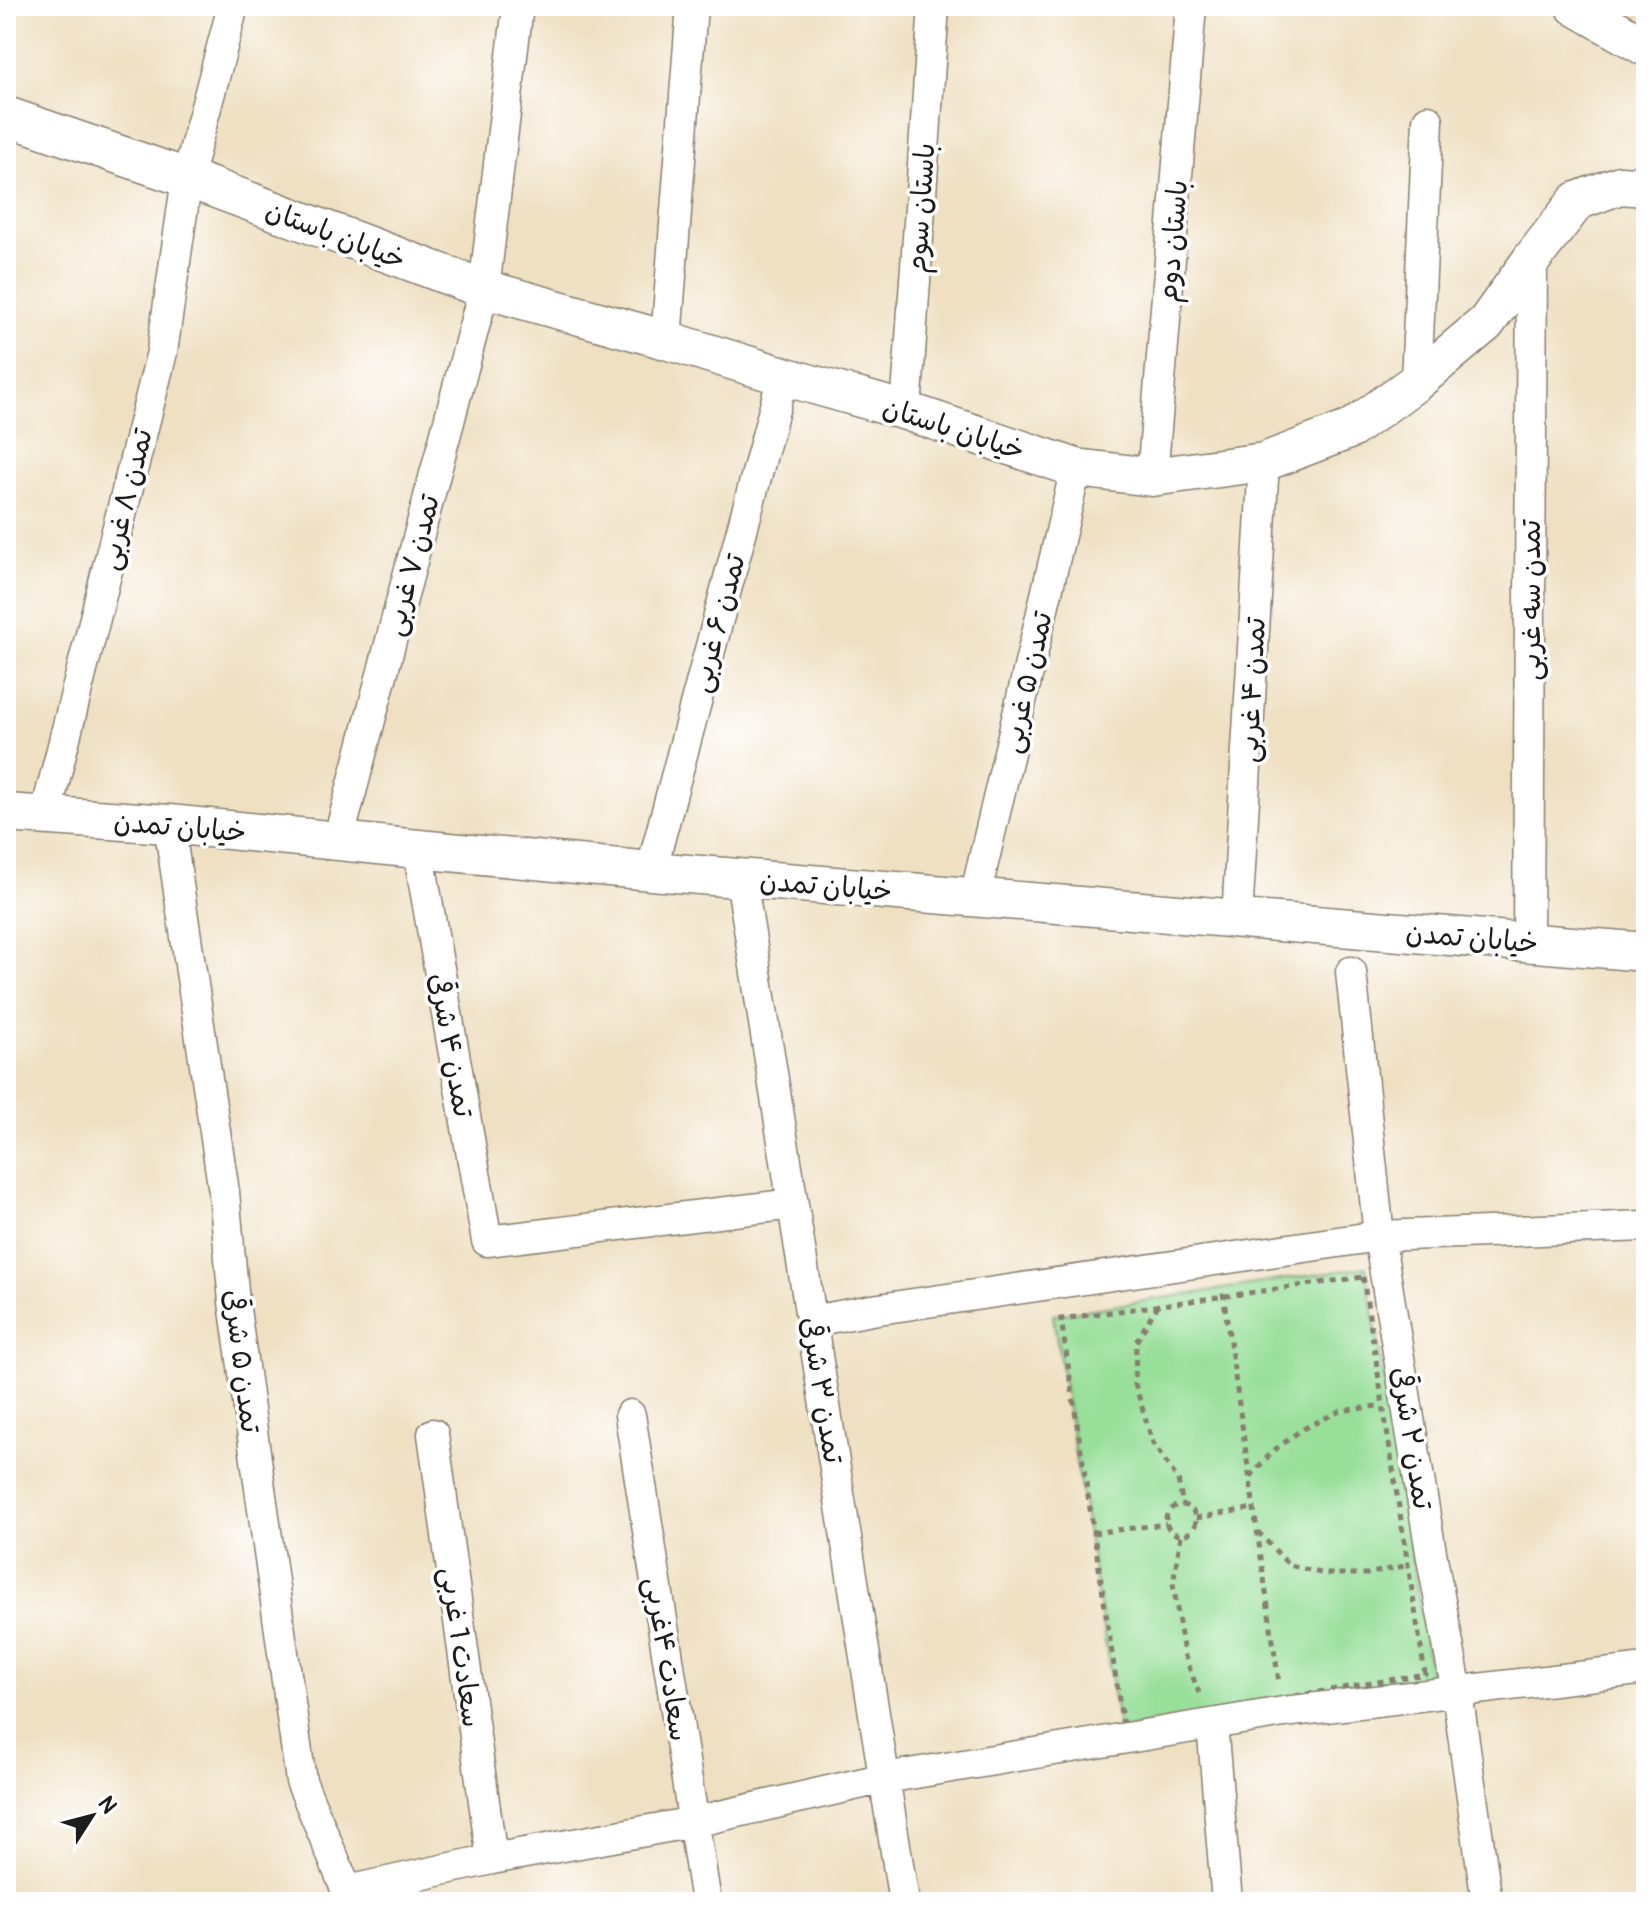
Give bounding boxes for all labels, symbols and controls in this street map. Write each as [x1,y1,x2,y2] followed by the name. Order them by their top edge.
[899,142,947,275] street label: باستان سوم
[1151,178,1199,304] street label: باستان دوم
[261,193,410,278] street label: خیابان باستان
[878,390,1029,469] street label: خیابان باستان
[92,424,161,574] street label: تمدن ۸ غربی
[377,490,448,640] street label: تمدن ۷ غربی
[1514,518,1549,681] street label: تمدن سه غربی
[683,550,754,696] street label: تمدن ۶ غربی
[994,607,1061,757] street label: تمدن ۵ غربی
[1231,615,1274,764] street label: تمدن ۴ غربی
[112,804,248,851] street label: خیابان تمدن
[758,863,894,910] street label: خیابان تمدن
[1404,915,1540,962] street label: خیابان تمدن
[421,970,482,1121] street label: تمدن ۴ شرقی
[215,1287,269,1436] street label: تمدن ۵ شرقی
[793,1314,851,1467] street label: تمدن ۳ شرقی
[1383,1364,1441,1513] street label: تمدن ۲ شرقی
[432,1565,489,1730] street label: سعادت 1 غربی
[636,1575,697,1744] street label: سعادت ۴غربی
[52,1776,132,1856] north arrow
[92,1791,123,1819] text: N

